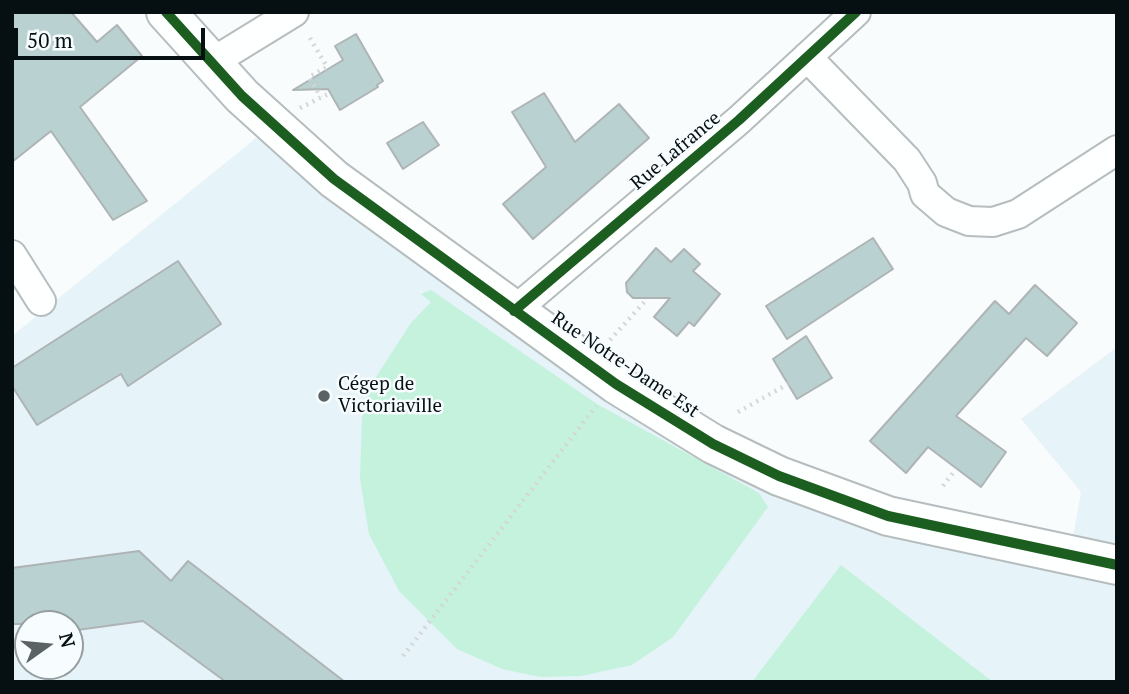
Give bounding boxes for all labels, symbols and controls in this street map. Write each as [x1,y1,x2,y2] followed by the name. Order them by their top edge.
[18,14,208,58] scale bar
[27,26,73,54] text: 50 m
[627,107,725,195] street label: Rue Lafrance
[547,307,703,423] street label: Rue Notre-Dame Est
[338,374,442,418] place label: Cégep de Victoriaville
[316,388,332,404] marker: Cégep de Victoriaville
[14,610,84,680] north arrow
[54,630,82,650] text: N

